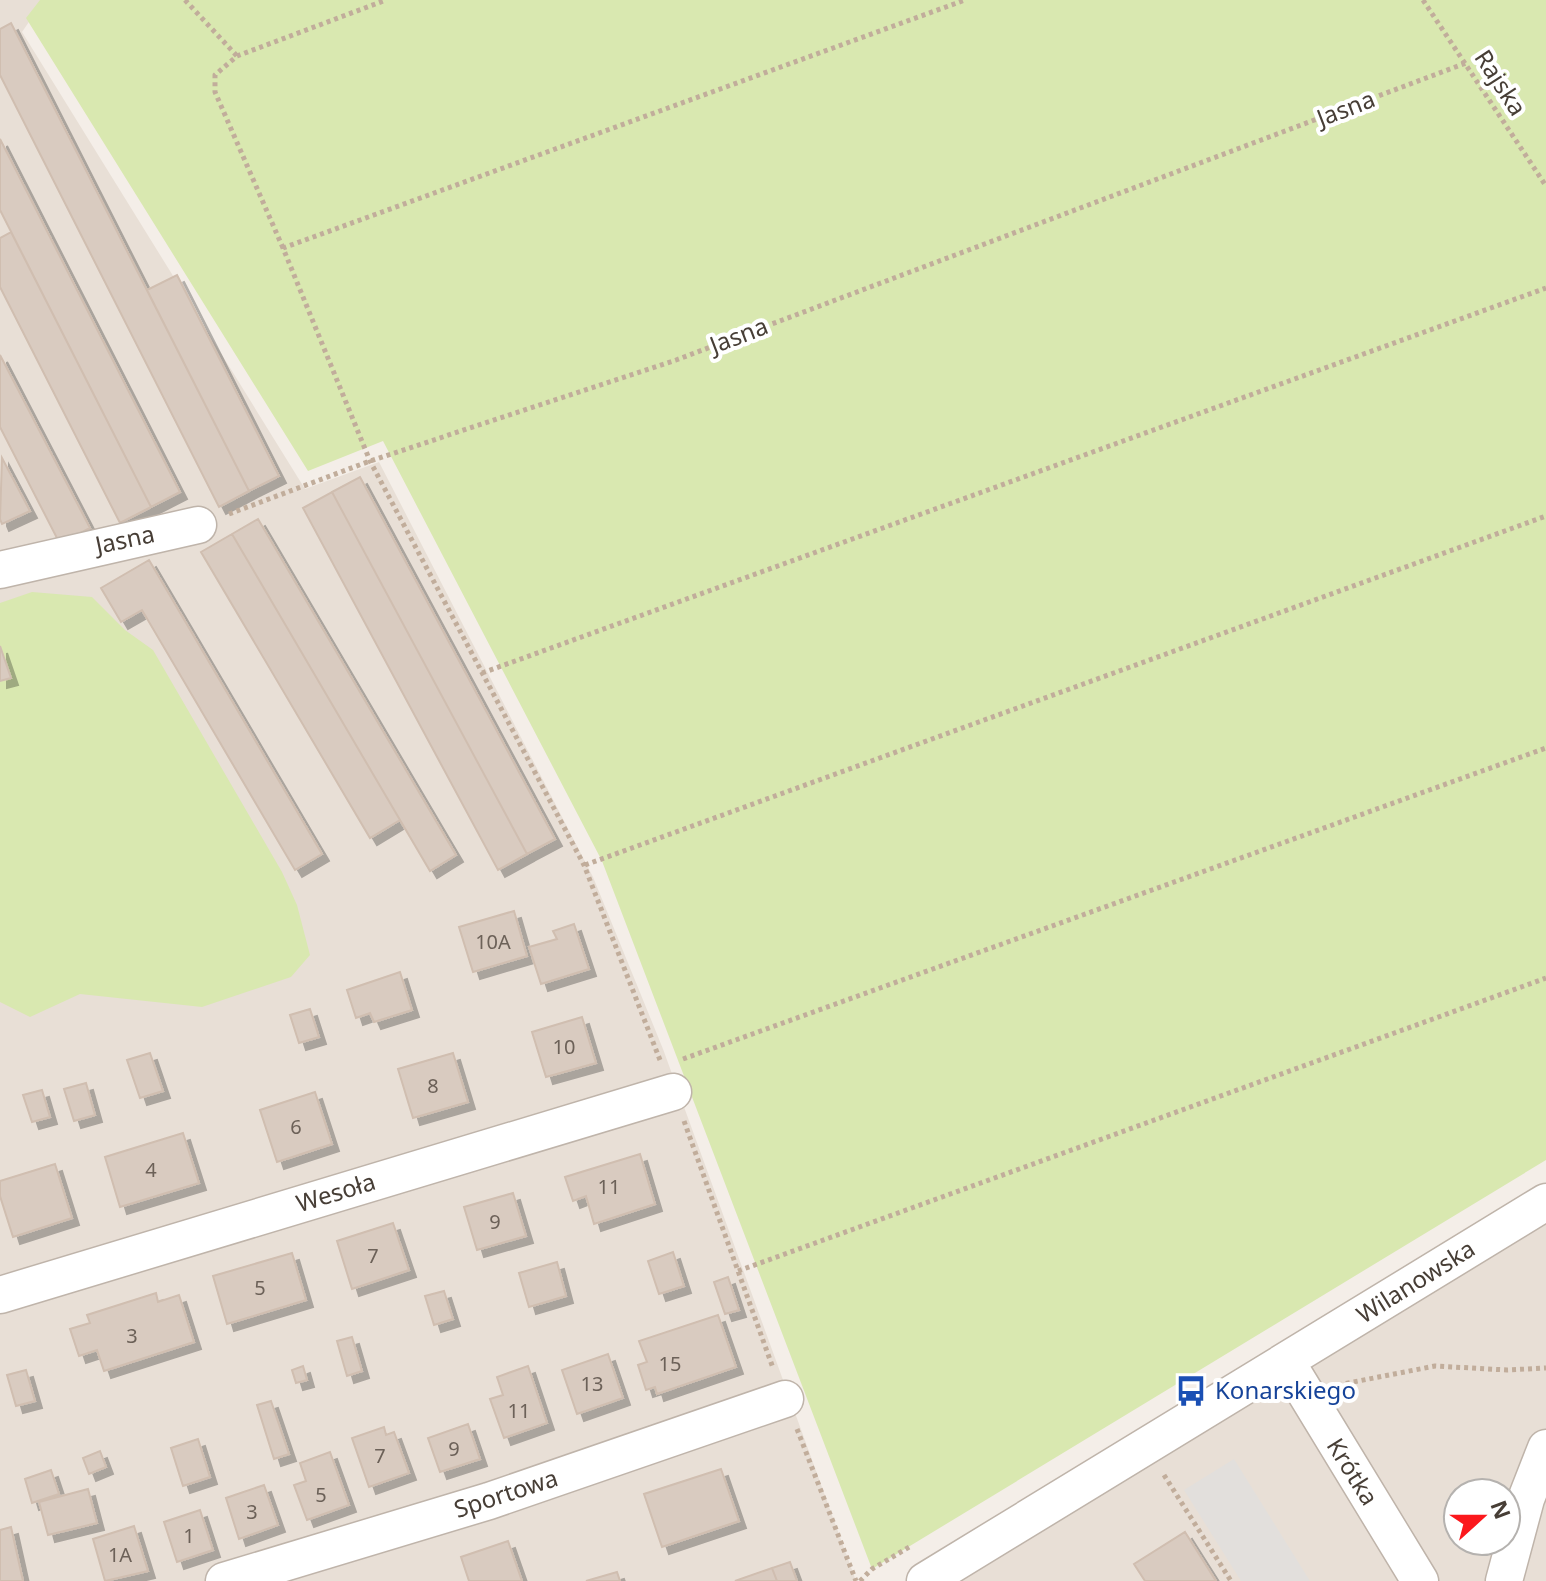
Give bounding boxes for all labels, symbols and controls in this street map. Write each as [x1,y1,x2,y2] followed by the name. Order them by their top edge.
[1468,43,1535,122] street label: Rajska
[1310,81,1379,134] street label: Jasna
[703,308,772,361] street label: Jasna
[90,516,157,561] street label: Jasna
[475,928,511,955] house number: 10A
[553,1033,575,1060] house number: 10
[427,1072,439,1099] house number: 8
[290,1113,302,1140] house number: 6
[145,1156,157,1183] house number: 4
[292,1164,379,1219] street label: Wesoła
[598,1173,620,1200] house number: 11
[489,1208,501,1235] house number: 9
[1350,1231,1481,1330] street label: Wilanowska
[367,1242,379,1269] house number: 7
[254,1274,266,1301] house number: 5
[126,1322,138,1349] house number: 3
[659,1350,681,1377] house number: 15
[581,1370,603,1397] house number: 13
[1215,1373,1356,1406] place label: Konarskiego
[1174,1374,1208,1408] bus stop icon: Konarskiego
[508,1397,530,1424] house number: 11
[1320,1431,1387,1511] street label: Krótka
[448,1435,460,1462] house number: 9
[374,1442,386,1469] house number: 7
[449,1460,562,1525] street label: Sportowa
[1442,1477,1522,1557] north arrow
[315,1481,327,1508] house number: 5
[1484,1496,1519,1523] text: N
[246,1498,258,1525] house number: 3
[183,1522,195,1549] house number: 1
[108,1541,132,1568] house number: 1A

